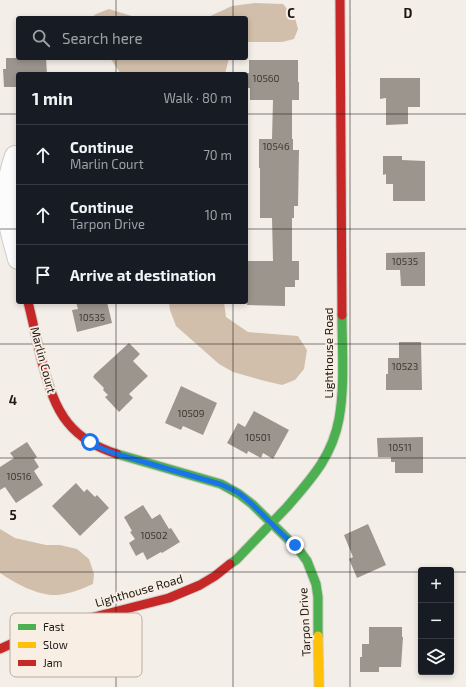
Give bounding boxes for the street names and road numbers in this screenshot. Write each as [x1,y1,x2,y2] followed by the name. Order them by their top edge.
[321,308,335,398] street label: Lighthouse Road
[28,325,60,395] street label: Marlin Court
[93,571,184,609] street label: Lighthouse Road
[295,587,313,657] street label: Tarpon Drive

